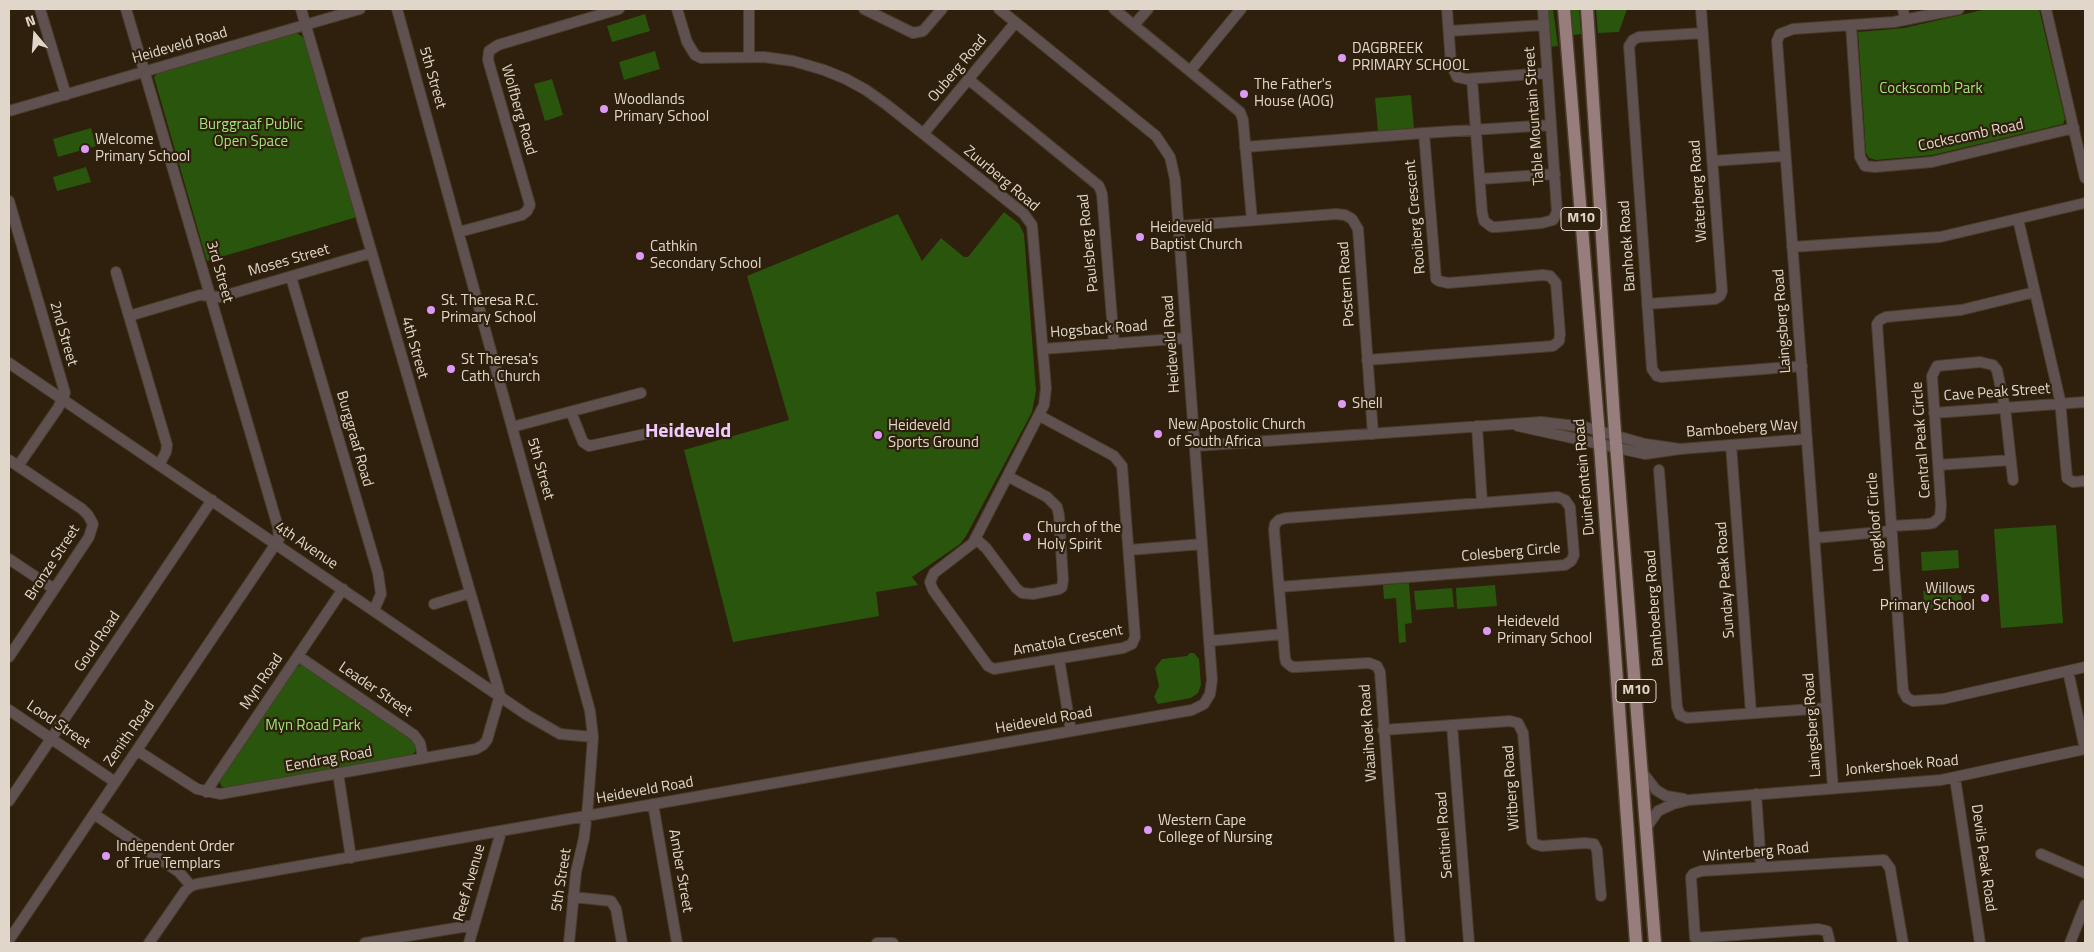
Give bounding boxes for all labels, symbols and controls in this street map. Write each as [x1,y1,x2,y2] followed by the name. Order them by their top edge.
[22,9,38,32] text: N
[10,10,60,60] north arrow
[130,24,230,68] street label: Heideveld Road
[925,32,991,106] street label: Ouberg Road
[1352,40,1469,75] place label: DAGBREEK PRIMARY SCHOOL
[415,45,449,111] street label: 5th Street
[1521,46,1549,186] street label: Table Mountain Street
[1336,52,1348,64] marker: DAGBREEK PRIMARY SCHOOL
[496,63,540,157] street label: Wolfberg Road
[1254,76,1334,111] place label: The Father's House (AOG)
[1879,80,1983,98] park label: Cockscomb Park
[1238,88,1250,100] marker: The Father's House (AOG)
[614,91,709,126] place label: Woodlands Primary School
[598,103,610,115] marker: Woodlands Primary School
[199,116,303,151] park label: Burggraaf Public Open Space
[1917,116,2025,156] street label: Cockscomb Road
[95,131,190,166] place label: Welcome Primary School
[1686,139,1712,243] street label: Waterberg Road
[960,142,1042,216] street label: Zuurberg Road
[79,143,91,155] marker: Welcome Primary School
[1402,159,1430,275] street label: Rooiberg Crescent
[1075,193,1103,293] street label: Paulsberg Road
[1616,200,1640,292] street label: Banhoek Road
[1561,208,1601,230] road number: M10
[1150,219,1243,254] place label: Heideveld Baptist Church
[1134,231,1146,243] marker: Heideveld Baptist Church
[650,238,761,273] place label: Cathkin Secondary School
[202,239,236,305] street label: 3rd Street
[246,241,332,281] street label: Moses Street
[1335,241,1359,327] street label: Postern Road
[634,250,646,262] marker: Cathkin Secondary School
[1770,268,1796,374] street label: Laingsberg Road
[441,292,538,327] place label: St. Theresa R.C. Primary School
[1160,294,1184,394] street label: Heideveld Road
[45,300,81,368] street label: 2nd Street
[425,304,437,316] marker: St. Theresa R.C. Primary School
[397,315,431,381] street label: 4th Street
[1050,318,1148,342] street label: Hogsback Road
[461,351,540,386] place label: St Theresa's Cath. Church
[445,363,457,375] marker: St Theresa's Cath. Church
[1943,380,2051,406] street label: Cave Peak Street
[1909,381,1935,499] street label: Central Peak Circle
[332,389,376,489] street label: Burggraaf Road
[1352,395,1383,413] place label: Shell
[1336,398,1348,410] marker: Shell
[1168,416,1306,451] place label: New Apostolic Church of South Africa
[1686,416,1798,442] street label: Bamboeberg Way
[888,417,979,452] place label: Heideveld Sports Ground
[1571,418,1599,536] street label: Duinefontein Road
[645,420,731,444] district label: Heideveld
[1152,428,1164,440] marker: New Apostolic Church of South Africa
[872,429,884,441] marker: Heideveld Sports Ground
[523,436,557,502] street label: 5th Street
[1864,472,1888,572] street label: Longkloof Circle
[271,518,341,574] street label: 4th Avenue
[1037,519,1121,554] place label: Church of the Holy Spirit
[1713,521,1739,639] street label: Sunday Peak Road
[22,522,84,604] street label: Bronze Street
[1021,531,1033,543] marker: Church of the Holy Spirit
[1461,540,1561,566] street label: Colesberg Circle
[1642,549,1668,667] street label: Bamboeberg Road
[1880,580,1975,615] place label: Willows Primary School
[1979,592,1991,604] marker: Willows Primary School
[71,608,125,676] street label: Goud Road
[1497,613,1592,648] place label: Heideveld Primary School
[1012,622,1124,660] street label: Amatola Crescent
[1481,625,1493,637] marker: Heideveld Primary School
[237,651,287,713] street label: Myn Road
[335,659,415,721] street label: Leader Street
[1800,672,1826,778] street label: Laingsberg Road
[1616,679,1656,702] road number: M10
[1357,684,1381,782] street label: Waaihoek Road
[23,697,93,753] street label: Lood Street
[101,698,159,770] street label: Zenith Road
[994,704,1094,738] street label: Heideveld Road
[265,717,361,735] park label: Myn Road Park
[284,744,374,776] street label: Eendrag Road
[1500,745,1524,831] street label: Witberg Road
[1845,752,1959,780] street label: Jonkershoek Road
[595,774,695,808] street label: Heideveld Road
[1433,791,1457,879] street label: Sentinel Road
[1967,803,1999,913] street label: Devils Peak Road
[1158,812,1273,847] place label: Western Cape College of Nursing
[1142,824,1154,836] marker: Western Cape College of Nursing
[664,828,696,914] street label: Amber Street
[116,838,234,873] place label: Independent Order of True Templars
[1702,839,1810,867] street label: Winterberg Road
[450,842,490,924] street label: Reef Avenue
[548,847,576,913] street label: 5th Street
[100,850,112,862] marker: Independent Order of True Templars

